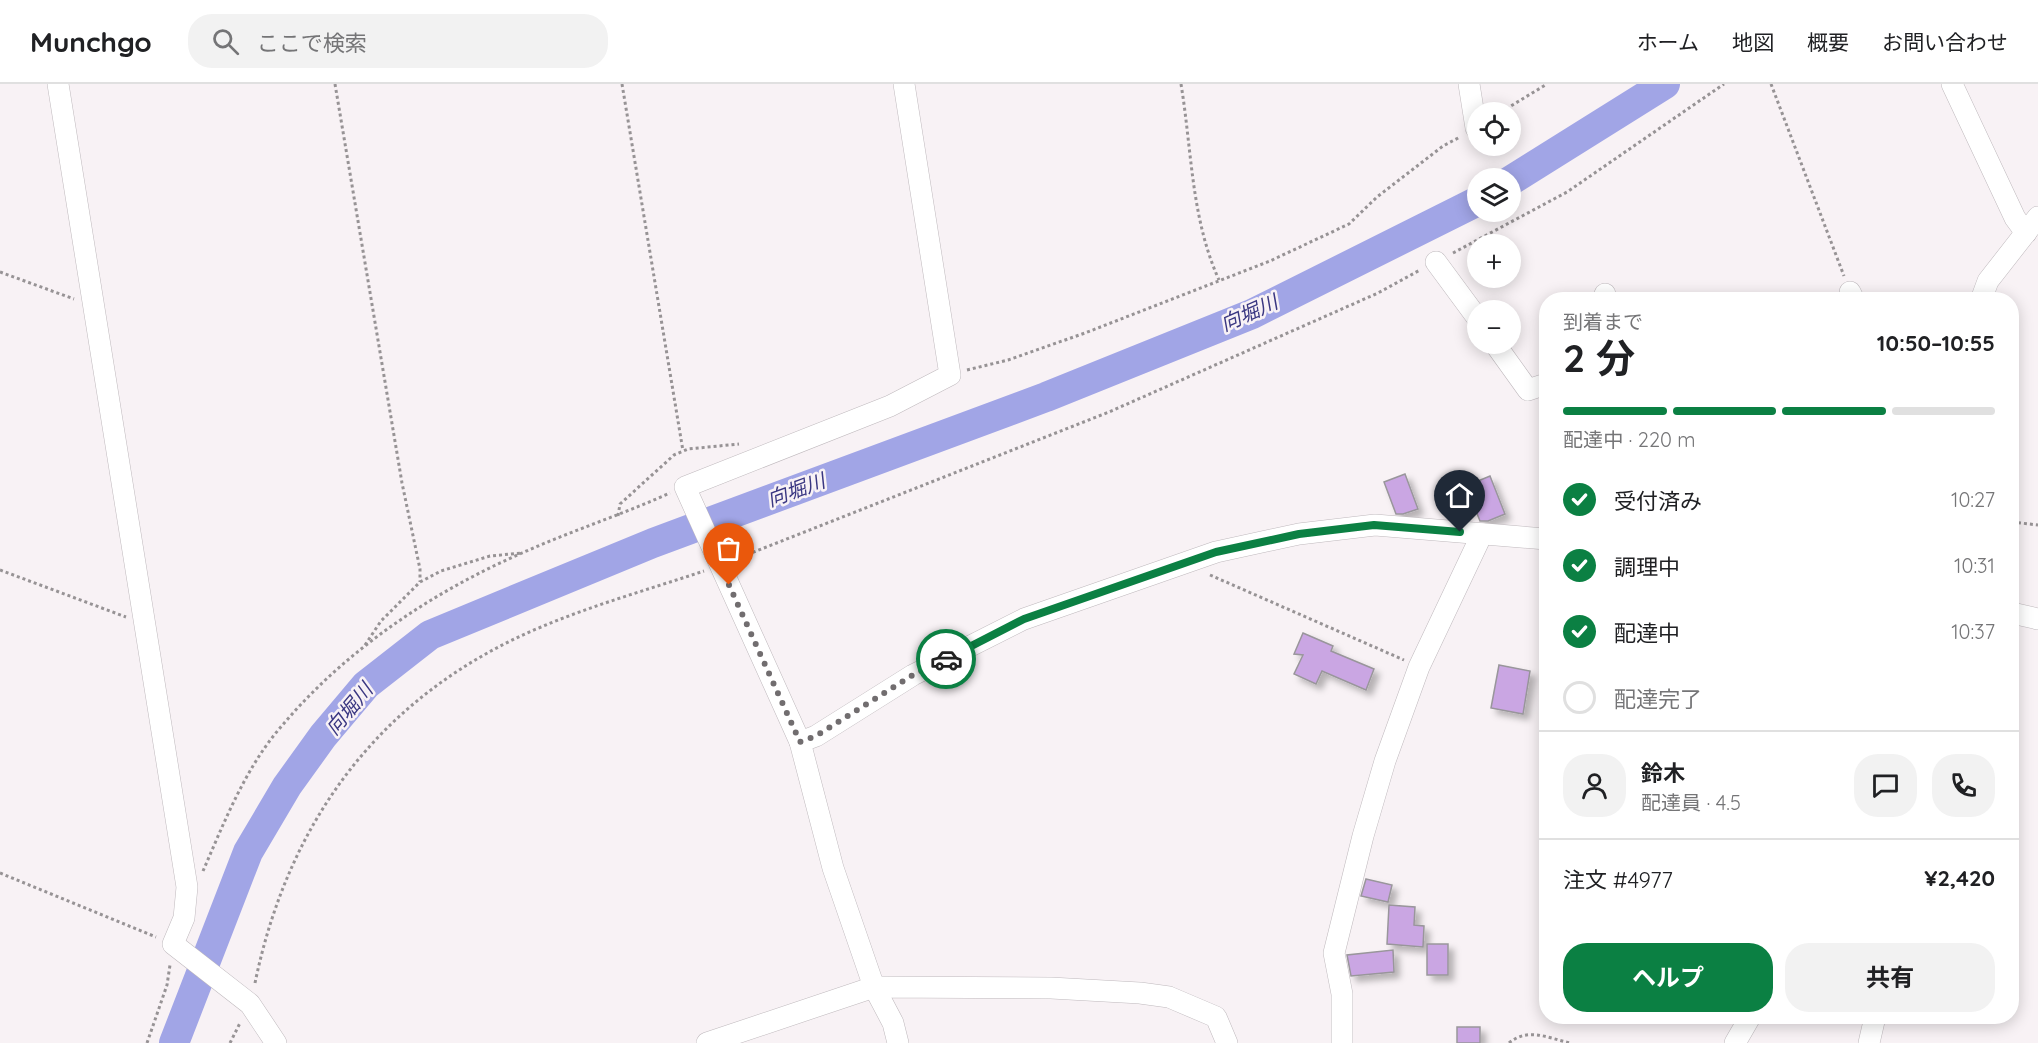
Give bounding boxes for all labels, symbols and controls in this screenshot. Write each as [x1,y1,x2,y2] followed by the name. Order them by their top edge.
[188,14,608,68] search box
[30,24,152,59] text: Munchgo
[209,25,242,58] icon: search
[257,29,367,57] text: ここで検索
[1637,29,1699,55] text: ホーム
[1732,29,1774,55] text: 地図
[1807,29,1849,55] text: 概要
[1882,29,2008,55] text: お問い合わせ
[1467,102,1521,354] map controls
[1467,102,1521,156] button: locate
[1467,168,1521,222] button: layers
[1467,234,1521,288] button: +
[1216,288,1283,336] water label: 向堀川
[1467,300,1521,354] button: −
[1563,309,1643,334] text: 到着まで
[1877,329,1995,357] text: 10:50–10:55
[1563,333,1635,382] text: 2 分
[1563,427,1696,452] text: 配達中 · 220 m
[763,467,830,512] water label: 向堀川
[1434,470,1485,532] pin
[1443,479,1476,512] icon: home
[1563,483,1596,516] icon: check
[1614,487,1702,515] text: 受付済み
[1951,487,1995,512] text: 10:27
[703,523,754,585] pin
[712,532,745,565] icon: bag
[1563,549,1596,582] icon: check
[1614,553,1680,581] text: 調理中
[1954,553,1995,578] text: 10:31
[1563,615,1596,648] icon: check
[1614,619,1680,647] text: 配達中
[1951,619,1995,644] text: 10:37
[916,629,976,689] courier
[930,643,963,676] icon: car
[320,676,379,740] water label: 向堀川
[1614,685,1702,713] text: 配達完了
[1563,754,1626,817] button: person
[1854,754,1917,817] button: chat
[1932,754,1995,817] button: phone
[1641,759,1685,787] text: 鈴木
[1641,790,1741,815] text: 配達員 · 4.5
[1924,864,1995,892] text: ¥2,420
[1563,866,1673,894] text: 注文 #4977
[1563,943,1773,1012] button: ヘルプ
[1785,943,1995,1012] button: 共有

